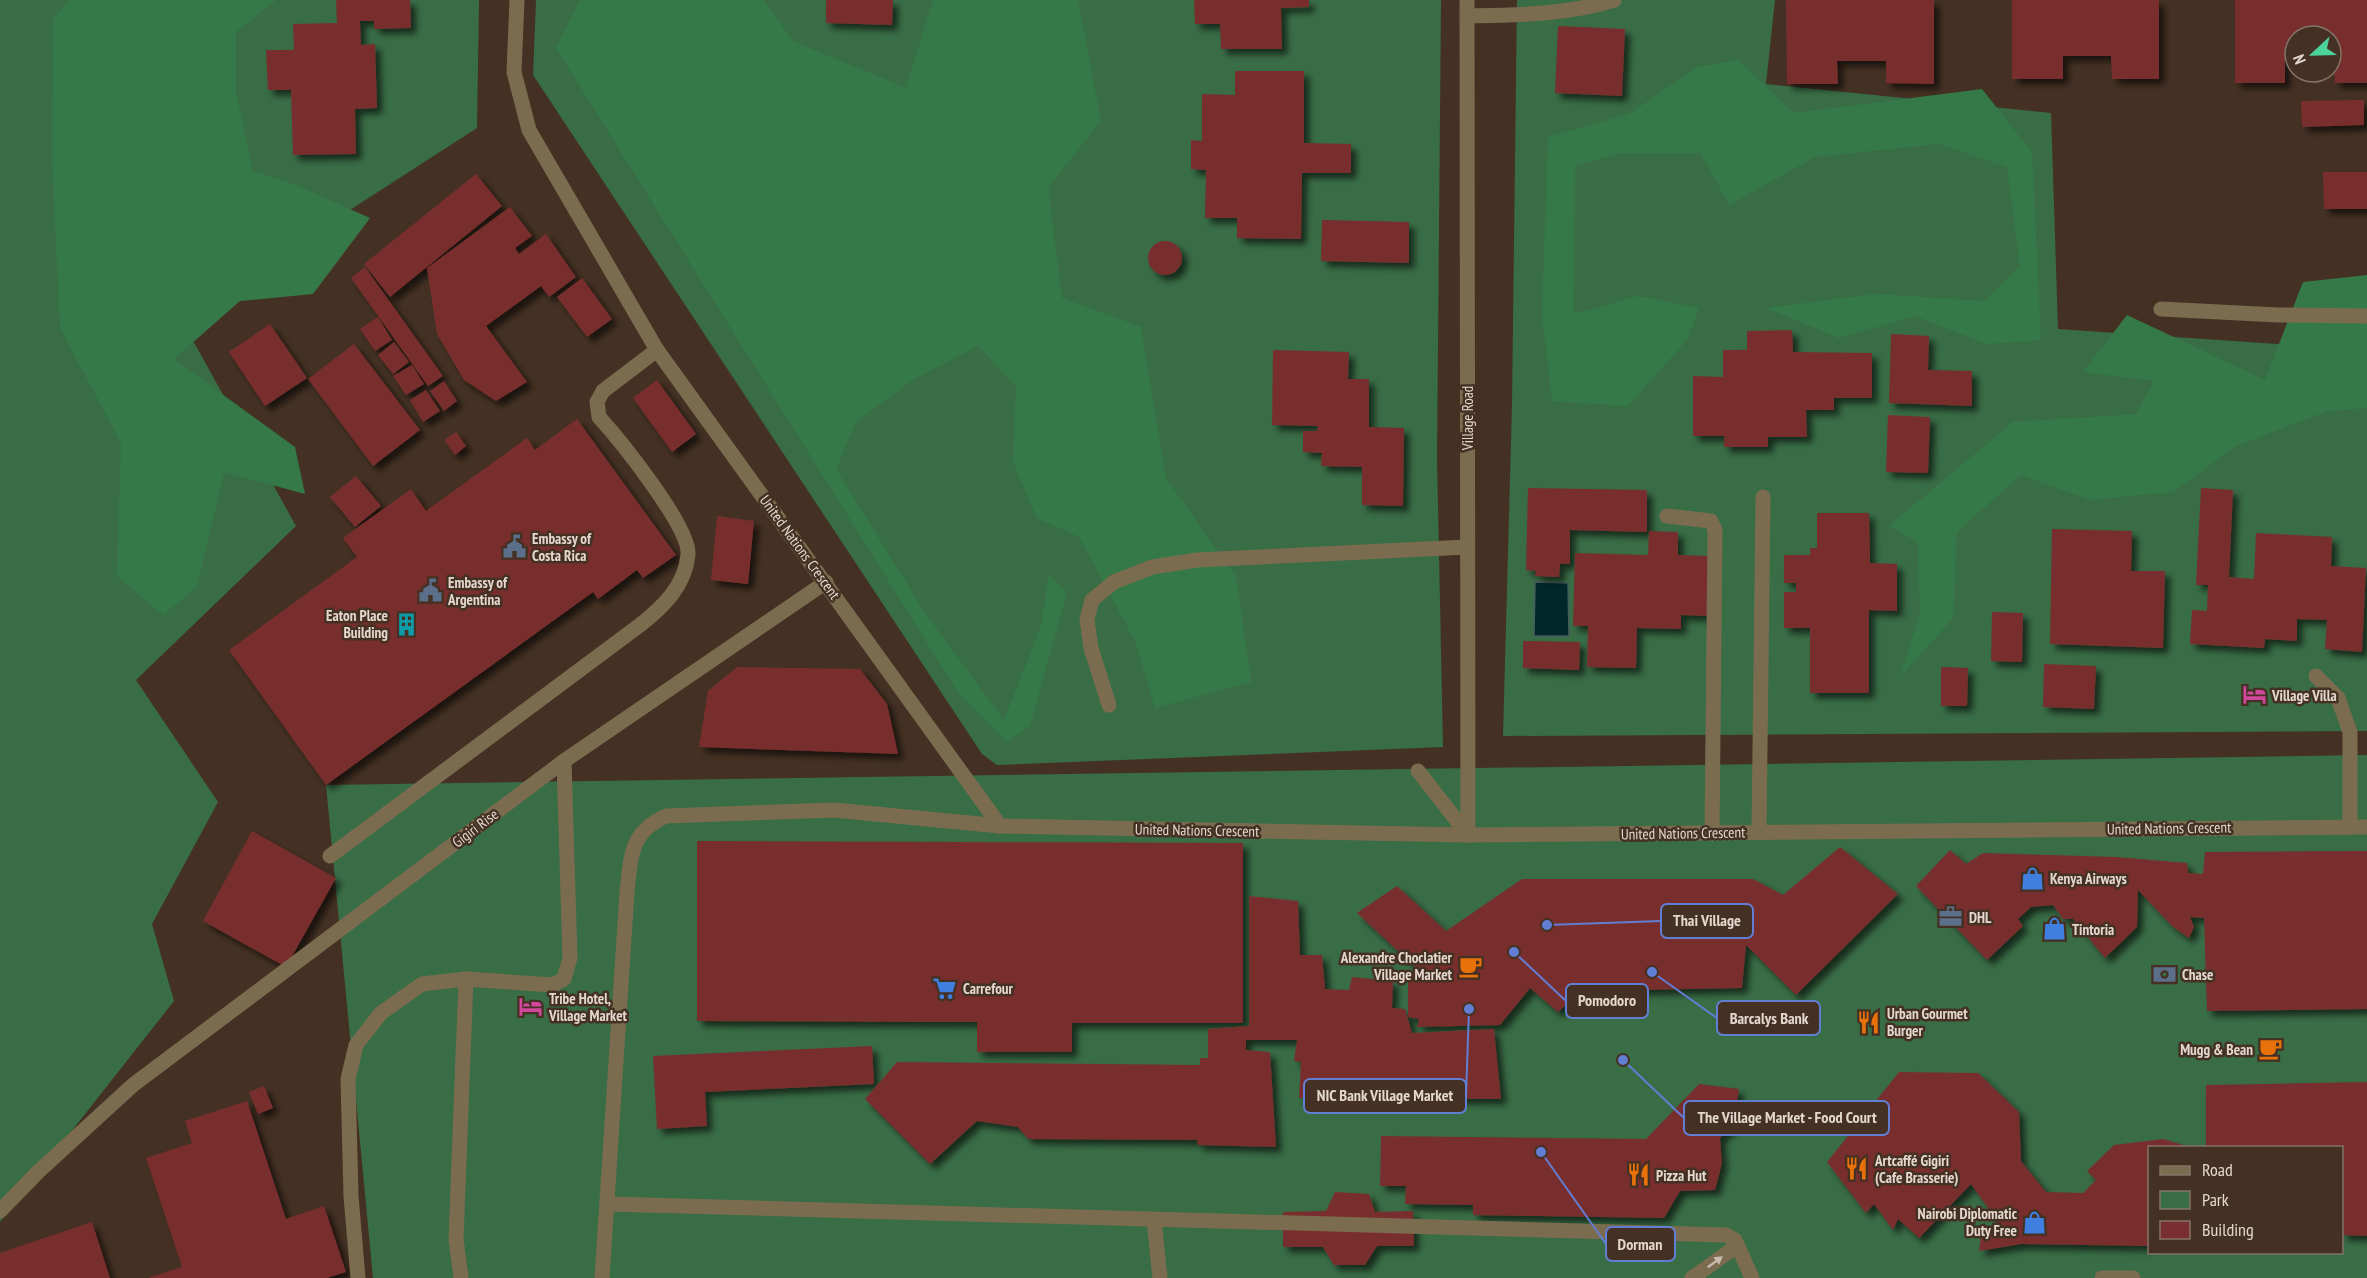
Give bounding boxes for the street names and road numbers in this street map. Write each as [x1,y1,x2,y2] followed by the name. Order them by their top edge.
[1458,386,1477,451] street label: Village Road
[756,491,844,603] street label: United Nations Crescent
[448,805,502,851] street label: Gigiri Rise
[2107,817,2231,839] street label: United Nations Crescent
[1135,819,1259,841] street label: United Nations Crescent
[1621,822,1745,844] street label: United Nations Crescent

